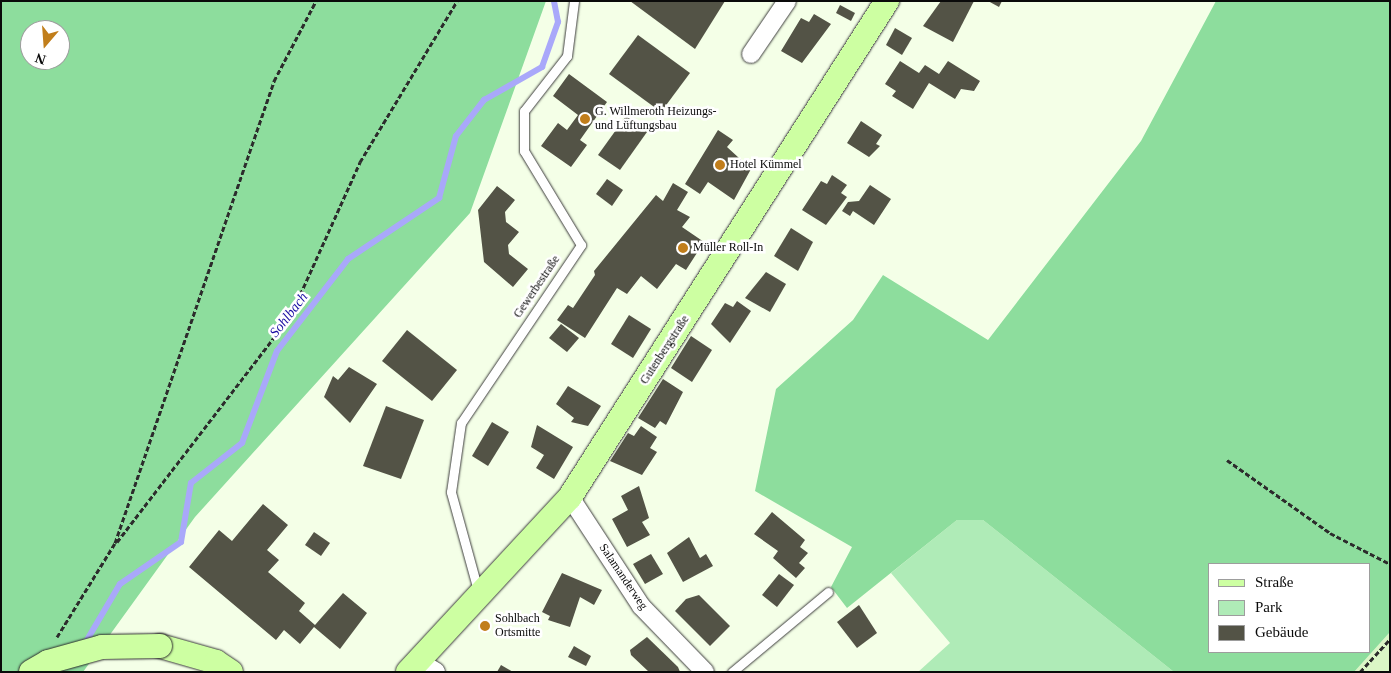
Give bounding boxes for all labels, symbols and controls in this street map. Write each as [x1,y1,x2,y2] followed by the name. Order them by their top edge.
[20,20,70,70] north arrow
[33,50,48,67] text: N
[595,105,717,133] place label: G. Willmeroth Heizungs- und Lüftungsbau
[579,113,591,125] marker: G. Willmeroth Heizungs- und Lüftungsbau
[730,158,802,172] place label: Hotel Kümmel
[714,159,726,171] marker: Hotel Kümmel
[693,241,763,255] place label: Müller Roll-In
[677,242,689,254] marker: Müller Roll-In
[511,253,563,321] street label: Gewerbestraße
[266,289,312,341] water label: Sohlbach
[637,313,693,387] street label: Gutenbergstraße
[596,541,650,613] street label: Salamanderweg
[1208,563,1371,653] legend
[1255,574,1293,590] text: Straße
[1255,599,1283,615] text: Park
[495,612,540,640] place label: Sohlbach Ortsmitte
[479,620,491,632] marker: Sohlbach Ortsmitte
[1255,624,1308,640] text: Gebäude

